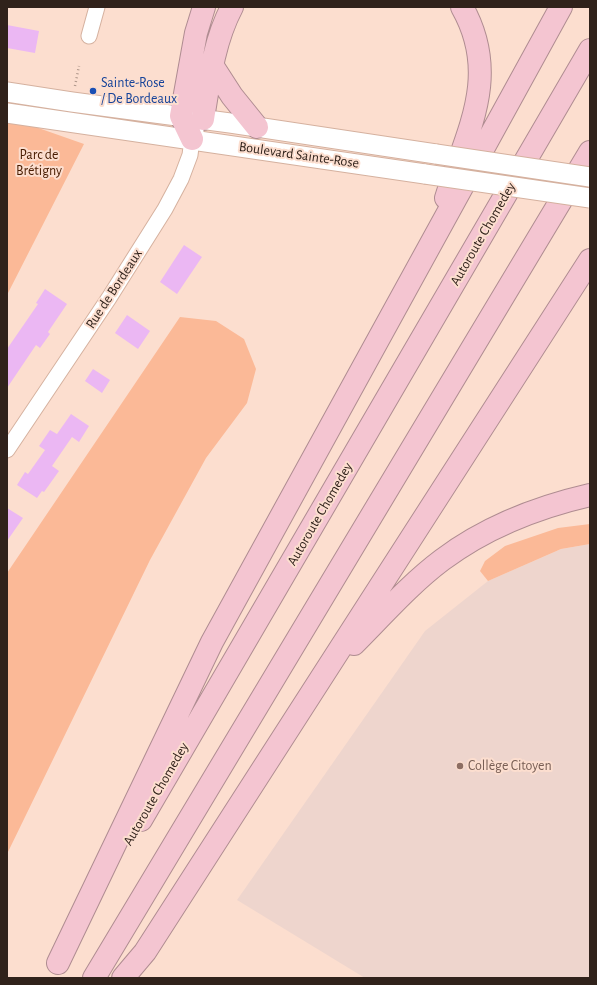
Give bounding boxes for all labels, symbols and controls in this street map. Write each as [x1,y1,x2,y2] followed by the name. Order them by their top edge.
[101,75,177,108] place label: Sainte-Rose / De Bordeaux
[88,86,98,96] marker: Sainte-Rose / De Bordeaux
[238,138,360,172] street label: Boulevard Sainte-Rose
[16,147,62,180] park label: Parc de Brétigny
[447,180,519,288] street label: Autoroute Chomedey
[82,246,146,332] street label: Rue de Bordeaux
[284,460,356,568] street label: Autoroute Chomedey
[120,740,192,848] street label: Autoroute Chomedey
[468,758,552,774] place label: Collège Citoyen
[455,761,465,771] marker: Collège Citoyen

